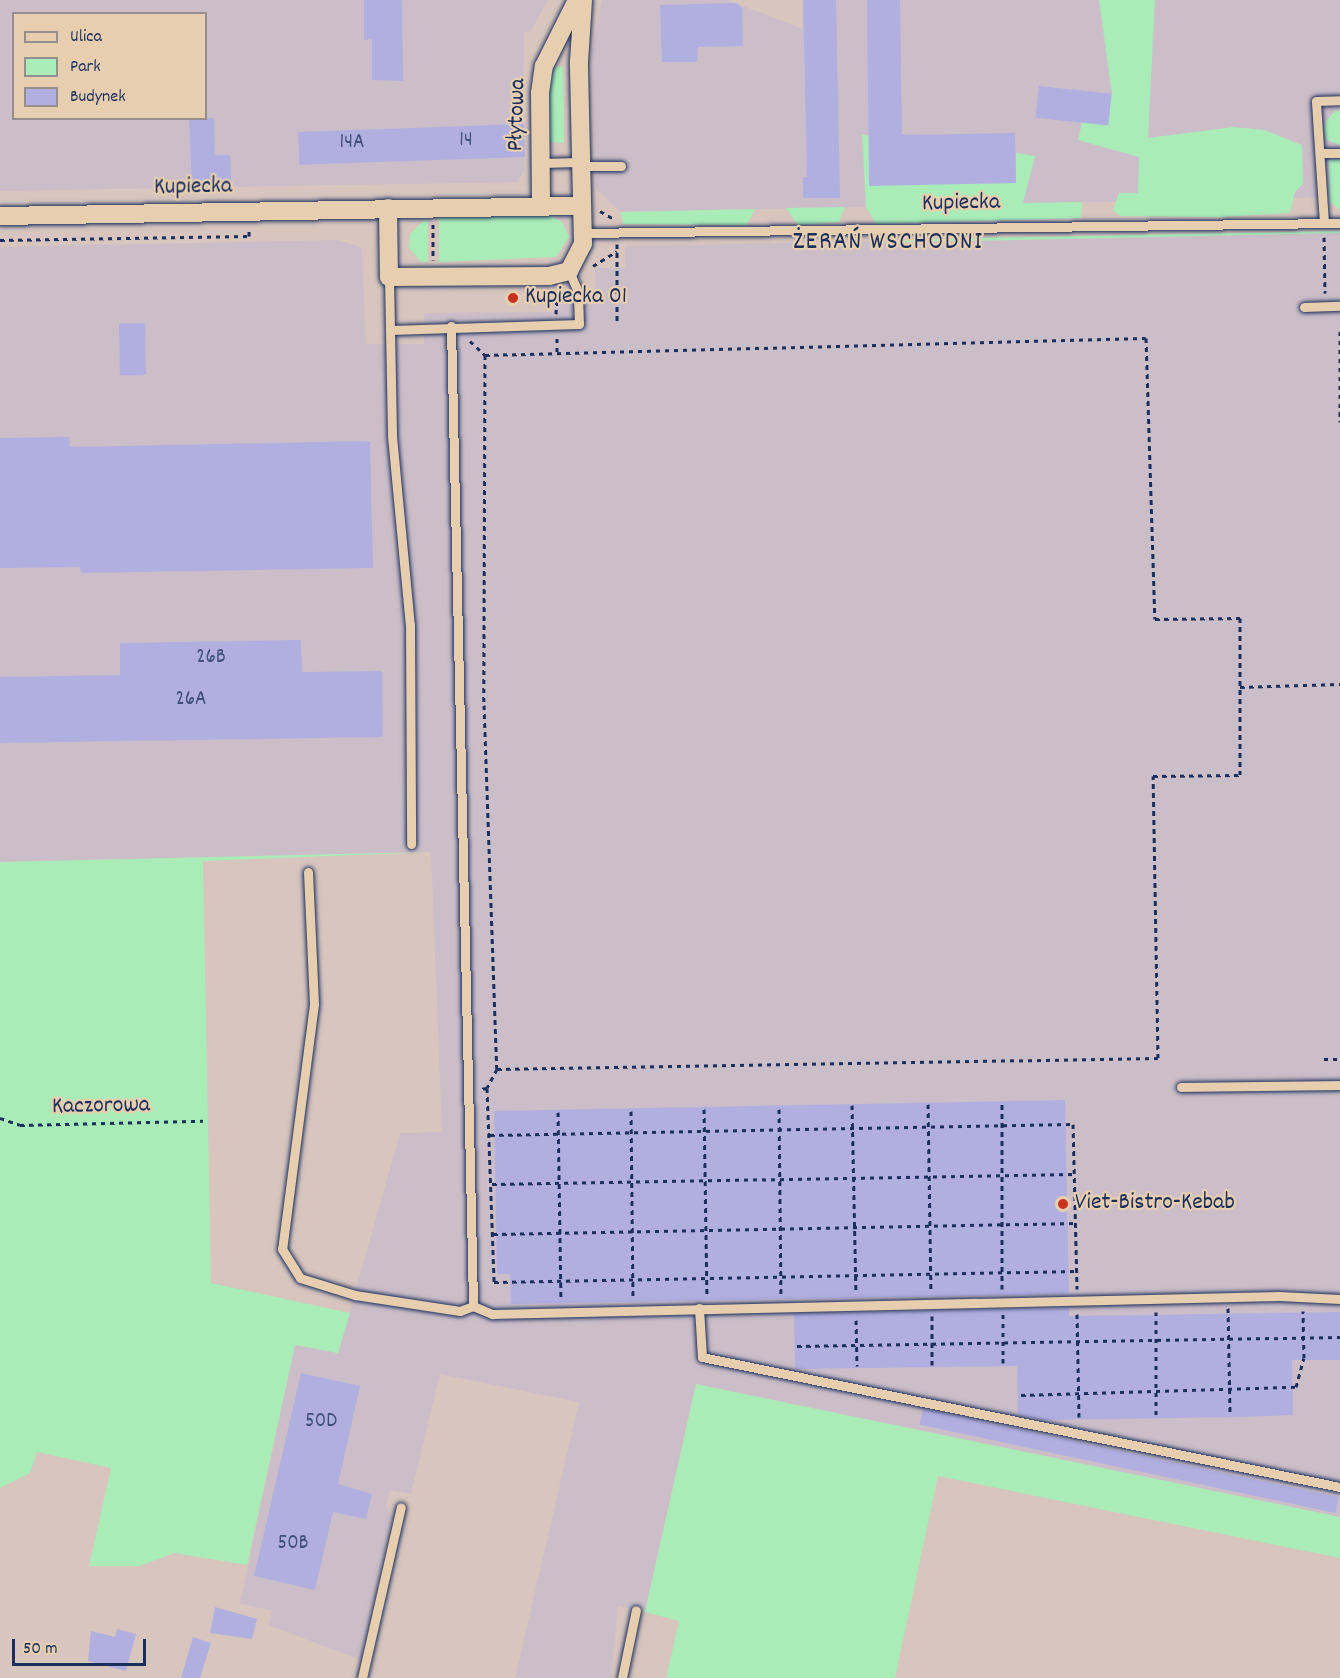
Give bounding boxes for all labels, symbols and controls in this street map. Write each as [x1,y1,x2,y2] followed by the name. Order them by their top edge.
[12,12,207,120] legend
[70,25,102,50] text: Ulica
[70,55,101,80] text: Park
[502,78,534,152] street label: Płytowa
[70,85,126,110] text: Budynek
[459,128,473,154] house number: 14
[340,130,364,156] house number: 14A
[154,173,232,203] street label: Kupiecka
[922,189,1000,219] street label: Kupiecka
[792,227,984,259] district label: ŻERAŃ WSCHODNI
[525,284,627,312] place label: Kupiecka 01
[506,291,520,305] marker: Kupiecka 01
[196,645,226,671] house number: 26B
[176,687,206,713] house number: 26A
[52,1092,150,1122] street label: Kaczorowa
[1075,1190,1235,1218] place label: Viet-Bistro-Kebab
[1056,1197,1070,1211] marker: Viet-Bistro-Kebab
[305,1409,337,1435] house number: 50D
[277,1531,309,1557] house number: 50B
[15,1627,148,1665] scale bar
[23,1637,58,1662] text: 50 m

